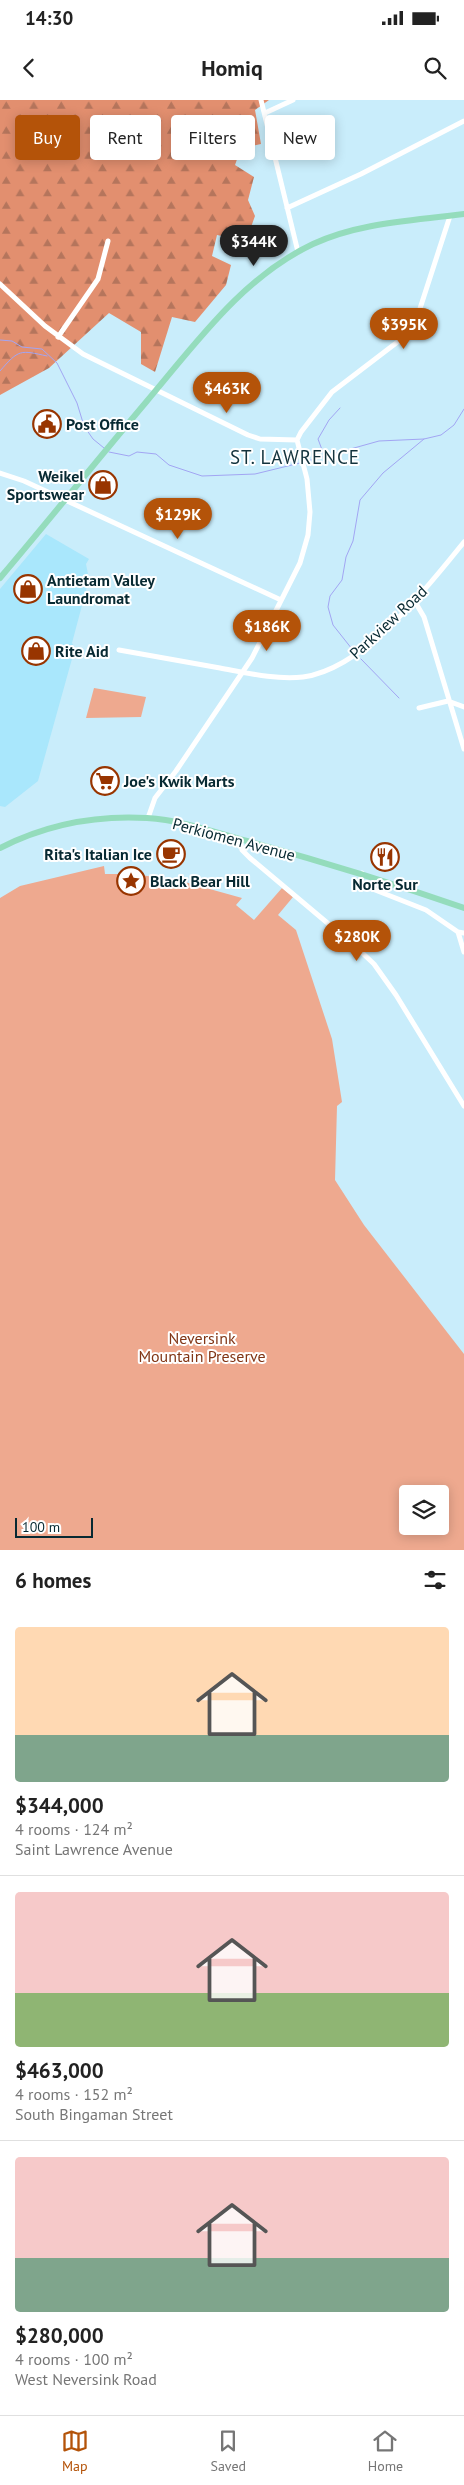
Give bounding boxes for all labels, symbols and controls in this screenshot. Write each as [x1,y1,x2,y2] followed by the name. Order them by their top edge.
[25,6,73,30] text: 14:30
[15,54,43,82] icon: back
[201,54,263,82] text: Homiq
[421,54,449,82] icon: search
[15,115,80,160] chip: Buy
[90,115,161,160] chip: Rent
[171,115,255,160] chip: Filters
[265,115,335,160] chip: New
[219,224,289,267] pin: $344K
[231,231,277,251] text: $344K
[369,308,439,350] pin: $395K
[381,314,427,334] text: $395K
[192,372,262,414] pin: $463K
[204,378,250,398] text: $463K
[32,409,62,439] public building icon: Post Office
[66,414,139,434] place label: Post Office
[230,445,360,469] district label: ST. LAWRENCE
[7,466,84,504] place label: Weikel Sportswear
[88,470,118,500] shop icon: Weikel Sportswear
[143,498,213,540] pin: $129K
[155,504,201,524] text: $129K
[47,570,155,608] place label: Antietam Valley Laundromat
[13,574,43,604] shop icon: Antietam Valley Laundromat
[345,581,431,663] street label: Parkview Road
[232,610,302,652] pin: $186K
[244,616,290,636] text: $186K
[21,636,51,666] shop icon: Rite Aid
[55,641,109,661] place label: Rite Aid
[90,766,120,796] supermarket icon: Joe's Kwik Marts
[123,771,235,791] place label: Joe's Kwik Marts
[171,813,297,865] street label: Perkiomen Avenue
[156,839,186,869] cafe icon: Rita's Italian Ice
[370,842,400,872] restaurant icon: Norte Sur
[44,844,152,864] place label: Rita's Italian Ice
[116,866,146,896] place icon: Black Bear Hill
[150,871,250,891] place label: Black Bear Hill
[352,874,418,894] place label: Norte Sur
[322,920,392,962] pin: $280K
[334,926,380,946] text: $280K
[138,1328,266,1366] park label: Neversink Mountain Preserve
[399,1485,449,1535] map controls
[399,1485,449,1535] button: layers
[15,1515,92,1538] scale bar
[22,1518,60,1536] text: 100 m
[421,1566,449,1594] icon: filters
[15,1567,91,1594] text: 6 homes
[187,1659,277,1749] icon: home
[15,1792,104,1819] text: $344,000
[15,1819,133,1839] text: 4 rooms · 124 m²
[15,1839,173,1859] text: Saint Lawrence Avenue
[187,1925,277,2015] icon: home
[15,2057,104,2084] text: $463,000
[15,2084,133,2104] text: 4 rooms · 152 m²
[15,2104,173,2124] text: South Bingaman Street
[187,2190,277,2280] icon: home
[15,2322,104,2349] text: $280,000
[15,2349,133,2369] text: 4 rooms · 100 m²
[15,2369,157,2389] text: West Neversink Road
[61,2427,89,2475] tab: Map
[210,2427,246,2475] tab: Saved
[368,2427,403,2475] tab: Home

